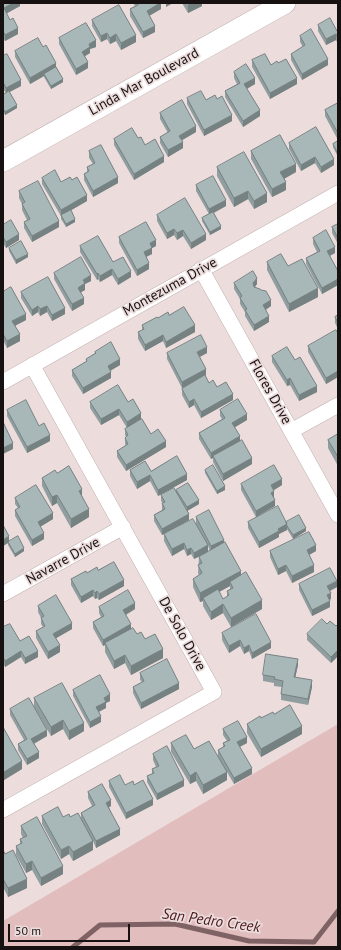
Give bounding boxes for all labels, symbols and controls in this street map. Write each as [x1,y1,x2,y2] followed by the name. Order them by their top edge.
[86,45,202,119] street label: Linda Mar Boulevard
[120,254,220,320] street label: Montezuma Drive
[245,357,295,427] street label: Flores Drive
[23,534,103,588] street label: Navarre Drive
[155,594,209,674] street label: De Solo Drive
[161,905,261,937] water label: San Pedro Creek
[10,916,132,942] scale bar
[15,923,41,938] text: 50 m

